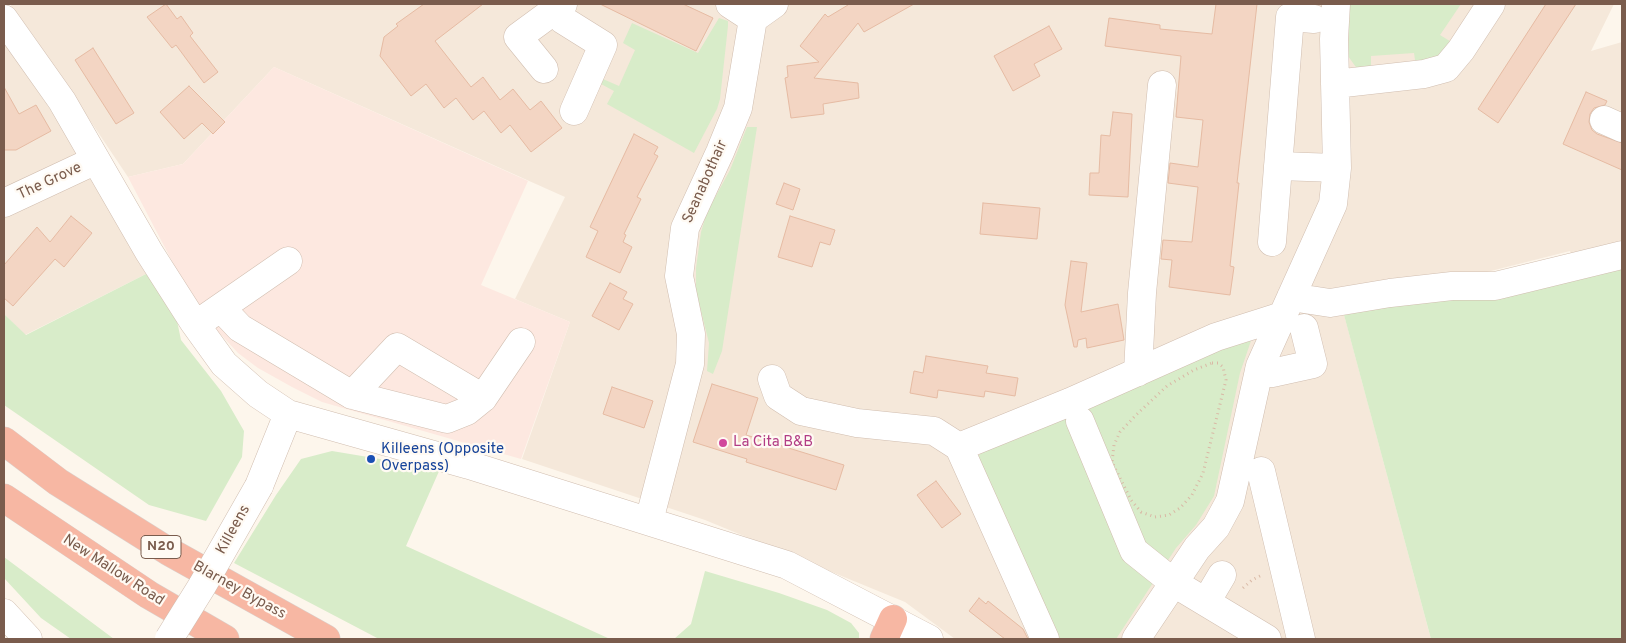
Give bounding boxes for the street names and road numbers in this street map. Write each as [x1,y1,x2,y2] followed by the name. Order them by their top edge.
[680,137,732,227] street label: Seanabothair
[15,159,85,205] street label: The Grove
[213,502,255,558] street label: Killeens
[59,531,167,611] street label: New Mallow Road
[141,536,181,558] road number: N20
[189,558,289,624] street label: Blarney Bypass

